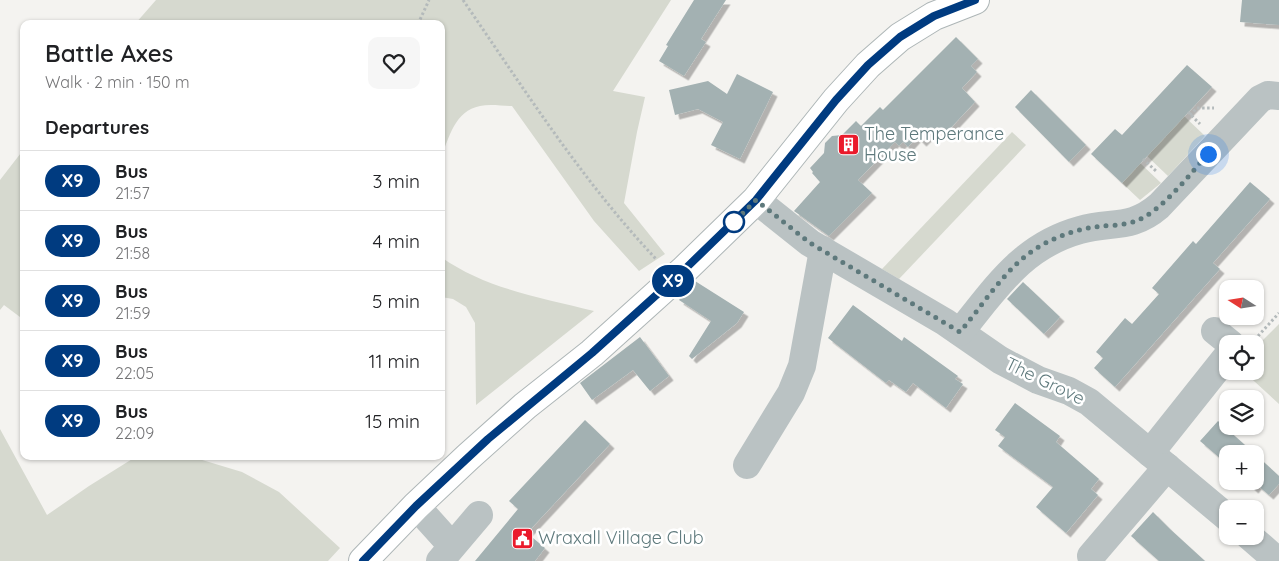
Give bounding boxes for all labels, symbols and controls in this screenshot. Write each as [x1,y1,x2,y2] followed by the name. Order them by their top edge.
[368,37,420,89] button: heart
[45,38,173,68] text: Battle Axes
[45,72,190,92] text: Walk · 2 min · 150 m
[45,115,149,139] text: Departures
[864,122,1004,166] place label: The Temperance House
[836,132,860,156] building icon: The Temperance House
[1196,142,1221,167] your location
[115,159,148,183] text: Bus
[61,169,84,192] text: X9
[372,169,420,193] text: 3 min
[115,183,150,203] text: 21:57
[723,211,745,233] unlabelled marker
[115,219,148,243] text: Bus
[61,229,84,252] text: X9
[372,229,420,253] text: 4 min
[115,243,150,263] text: 21:58
[650,265,696,297] line badge: X9
[662,269,684,292] text: X9
[115,279,148,303] text: Bus
[1219,280,1264,325] north arrow
[1219,280,1264,545] map controls
[61,289,84,312] text: X9
[372,289,420,313] text: 5 min
[115,303,150,323] text: 21:59
[1219,335,1264,380] button: locate
[115,339,148,363] text: Bus
[61,349,84,372] text: X9
[368,349,420,373] text: 11 min
[1002,351,1089,410] street label: The Grove
[115,363,154,383] text: 22:05
[1219,390,1264,435] button: layers
[115,399,148,423] text: Bus
[61,409,84,432] text: X9
[365,409,420,433] text: 15 min
[115,423,154,443] text: 22:09
[1219,445,1264,490] button: +
[1219,500,1264,545] button: −
[510,526,534,550] public building icon: Wraxall Village Club
[538,526,704,549] place label: Wraxall Village Club

